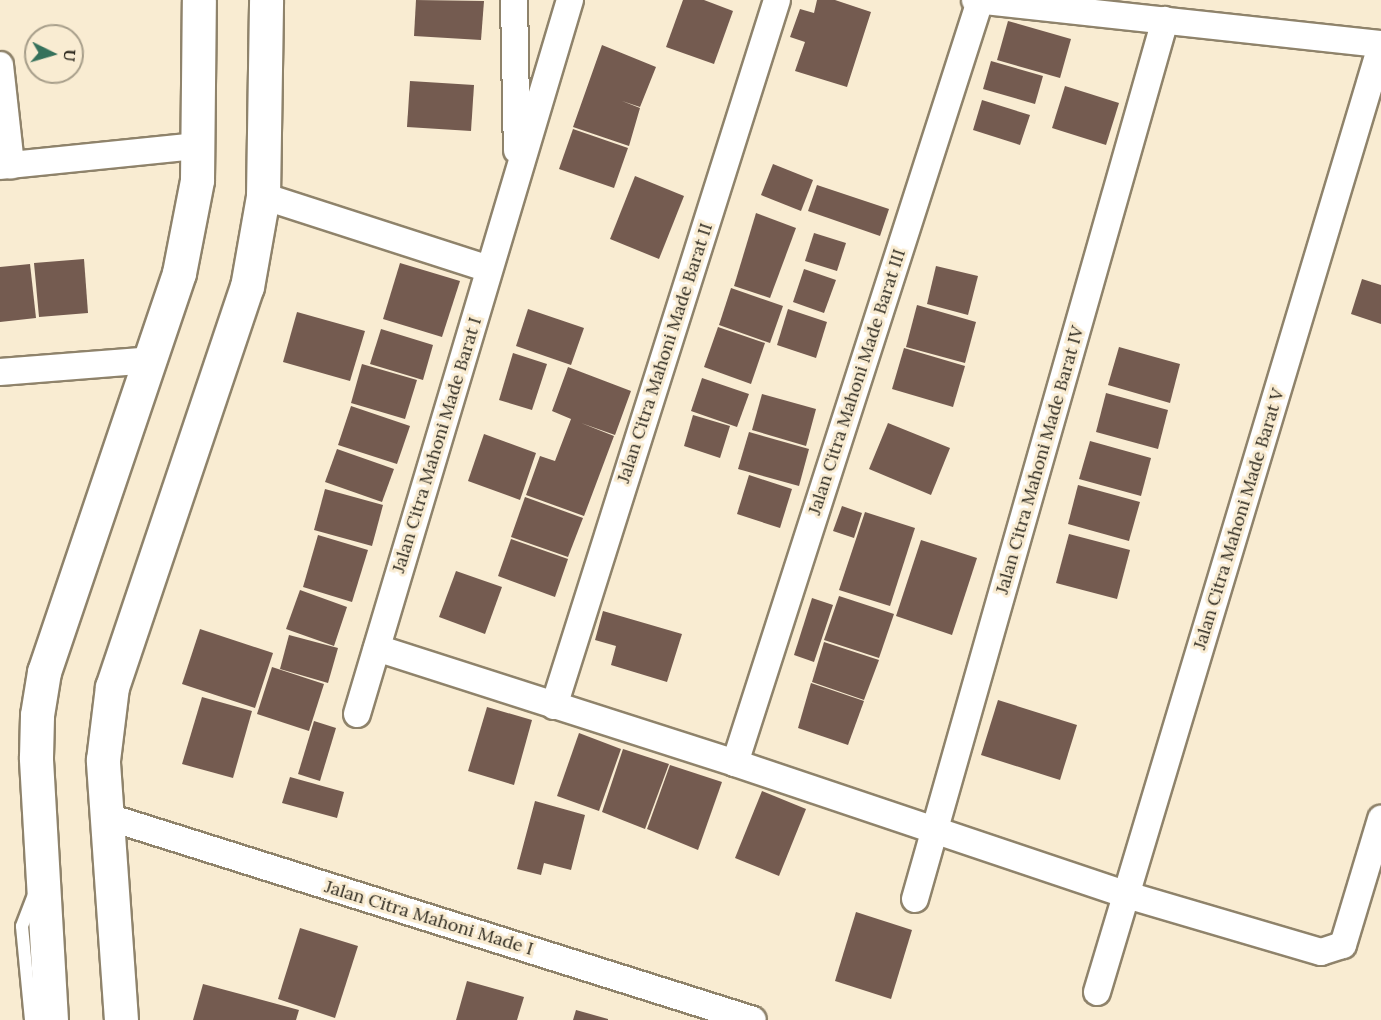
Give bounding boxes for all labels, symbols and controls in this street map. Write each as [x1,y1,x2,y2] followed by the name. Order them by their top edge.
[24,24,84,84] north arrow
[59,48,80,62] text: U
[613,220,717,486] street label: Jalan Citra Mahoni Made Barat II
[804,246,910,518] street label: Jalan Citra Mahoni Made Barat III
[388,315,486,575] street label: Jalan Citra Mahoni Made Barat I
[991,323,1089,597] street label: Jalan Citra Mahoni Made Barat IV
[1189,386,1289,652] street label: Jalan Citra Mahoni Made Barat V
[322,876,536,960] street label: Jalan Citra Mahoni Made I

